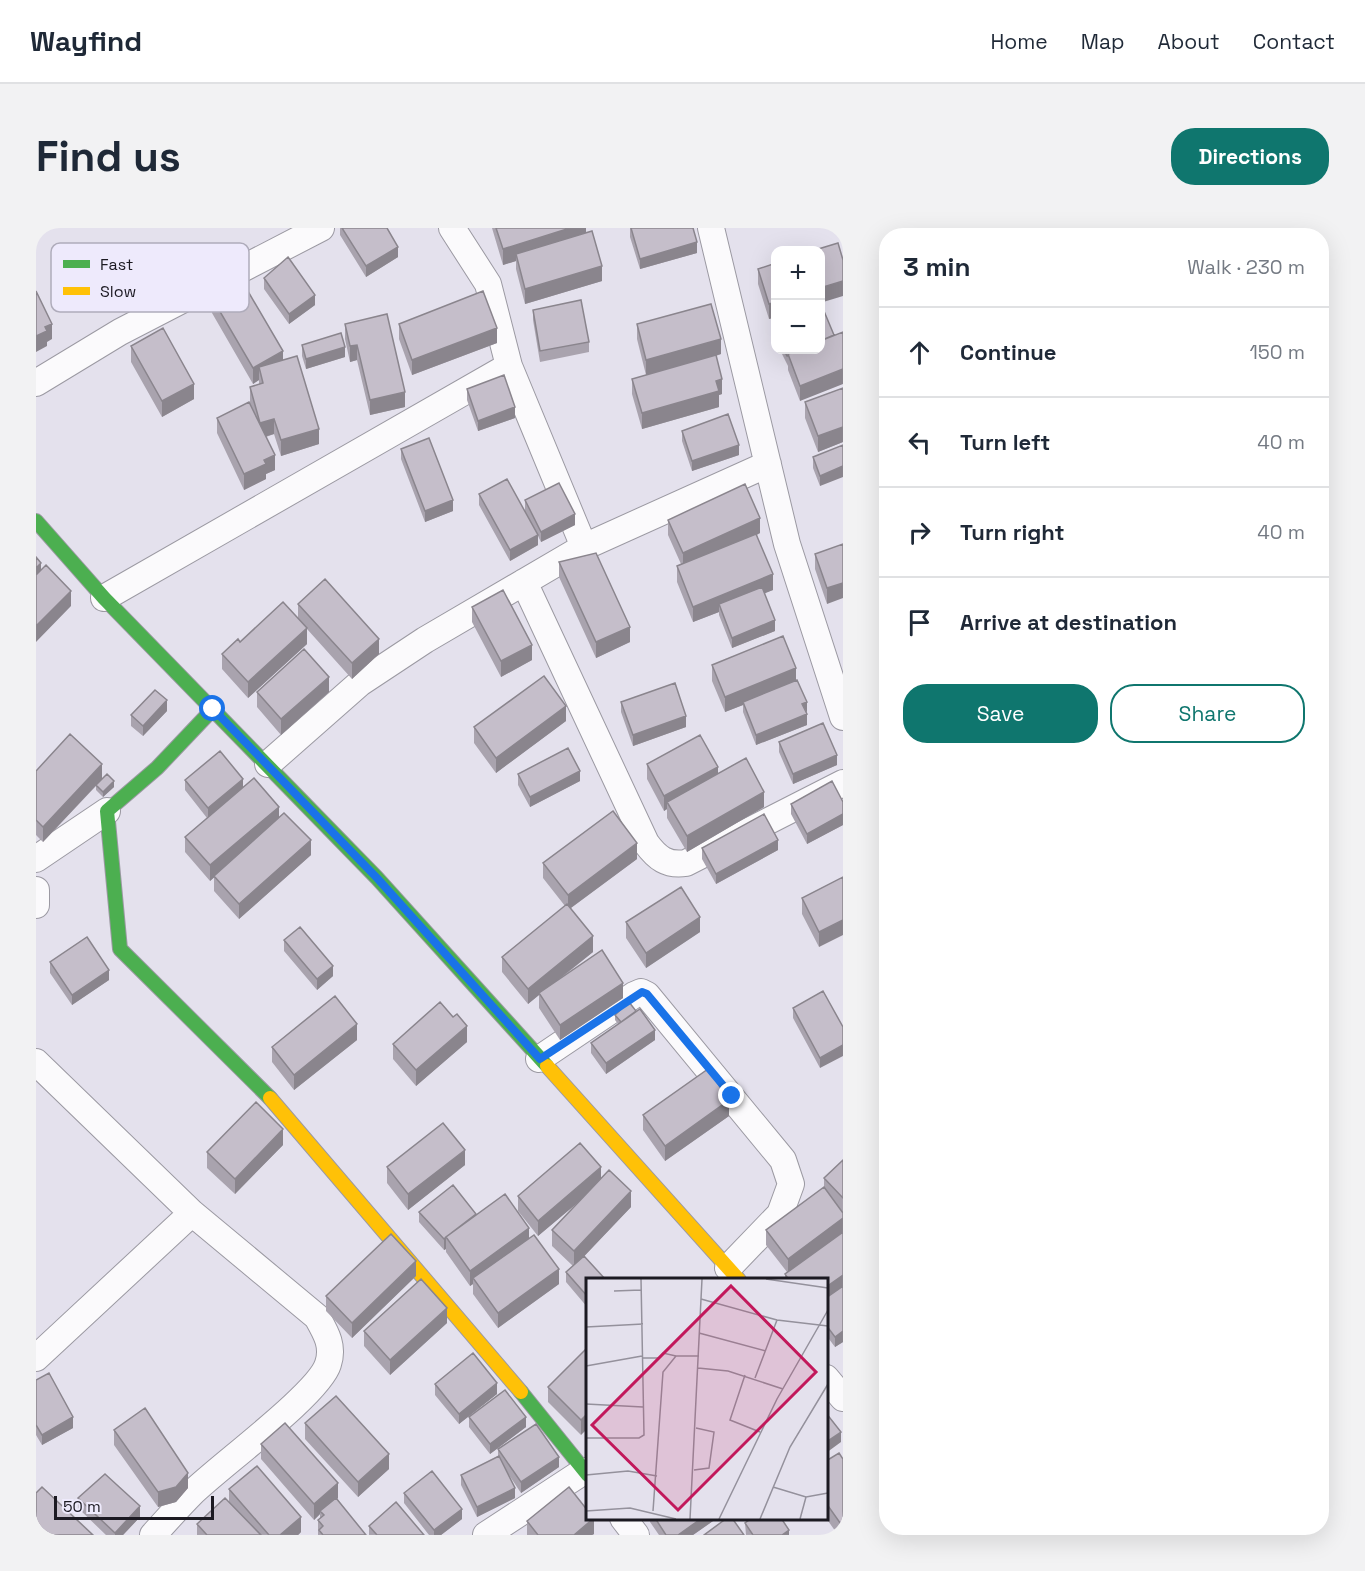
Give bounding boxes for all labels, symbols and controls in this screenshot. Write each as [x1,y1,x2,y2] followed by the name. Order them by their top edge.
[30,23,142,59] text: Wayfind
[990,28,1048,55] text: Home
[1081,28,1125,55] text: Map
[1158,28,1220,55] text: About
[1253,28,1335,55] text: Contact
[1171,128,1329,185] button: Directions
[36,130,181,183] text: Find us
[51,243,249,312] legend
[771,246,825,354] map controls
[771,246,825,300] button: +
[903,250,971,284] text: 3 min
[100,254,133,275] text: Fast
[1187,254,1305,280] text: Walk · 230 m
[100,281,136,302] text: Slow
[771,300,825,354] button: −
[903,336,936,369] icon: ahead
[960,338,1056,366] text: Continue
[1250,339,1305,365] text: 150 m
[903,426,936,459] icon: left
[960,428,1050,456] text: Turn left
[1257,429,1305,455] text: 40 m
[903,516,936,549] icon: right
[960,518,1065,546] text: Turn right
[1257,519,1305,545] text: 40 m
[903,606,936,639] icon: arrive
[960,608,1177,636] text: Arrive at destination
[903,684,1098,743] button: Save
[1110,684,1305,743] button: Share
[199,695,225,721] route start
[718,1082,744,1108] route end
[586,1278,828,1520] inset map
[54,1493,214,1520] scale bar
[63,1496,101,1517] text: 50 m

